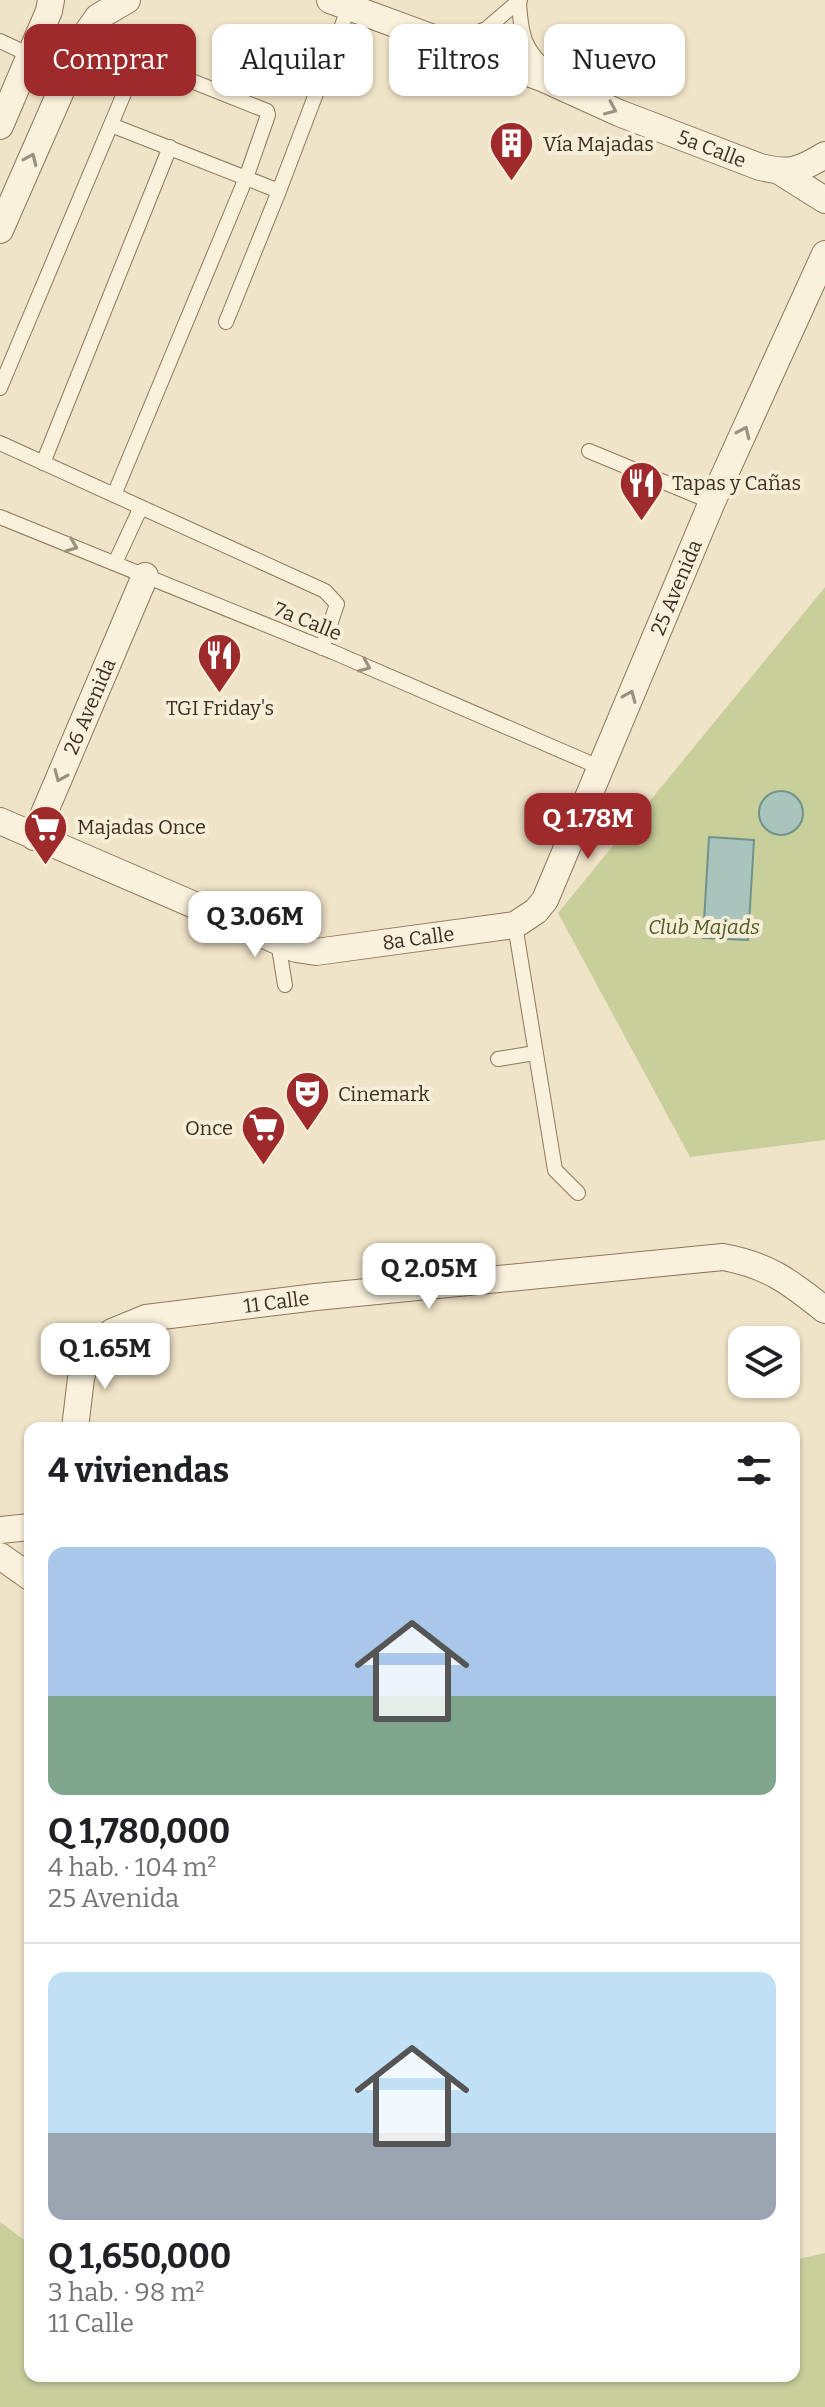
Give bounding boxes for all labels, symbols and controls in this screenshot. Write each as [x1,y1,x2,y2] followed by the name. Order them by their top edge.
[24,24,196,96] chip: Comprar
[212,24,373,96] chip: Alquilar
[389,24,528,96] chip: Filtros
[544,24,685,96] chip: Nuevo
[602,100,617,116] one-way arrow
[488,120,536,183] building icon: Vía Majadas
[674,125,750,173] street label: 5a Calle
[543,132,654,157] place label: Vía Majadas
[22,153,38,167] one-way arrow
[735,425,751,440] one-way arrow
[617,459,665,522] restaurant icon: Tapas y Cañas
[672,471,801,495] place label: Tapas y Cañas
[64,536,78,553] one-way arrow
[646,536,707,639] street label: 25 Avenida
[271,597,345,645] street label: 7a Calle
[196,632,244,695] restaurant icon: TGI Friday's
[59,655,121,758] street label: 26 Avenida
[357,656,371,672] one-way arrow
[620,690,636,704] one-way arrow
[166,696,274,720] place label: TGI Friday's
[53,768,69,783] one-way arrow
[514,793,662,861] pin: Q 1.78M
[22,803,70,866] supermarket icon: Majadas Once
[542,803,634,834] text: Q 1.78M
[77,815,206,840] place label: Majadas Once
[181,891,329,959] pin: Q 3.06M
[206,901,304,932] text: Q 3.06M
[648,915,760,940] park label: Club Majads
[381,921,456,955] street label: 8a Calle
[283,1070,331,1133] theatre icon: Cinemark
[338,1082,430,1106] place label: Cinemark
[240,1104,288,1167] supermarket icon: Once
[185,1116,233,1140] place label: Once
[355,1243,503,1311] pin: Q 2.05M
[381,1253,477,1284] text: Q 2.05M
[242,1286,311,1318] street label: 11 Calle
[31,1323,179,1391] pin: Q 1.65M
[728,1326,800,1398] map controls
[728,1326,800,1398] button: layers
[59,1333,151,1364] text: Q 1.65M
[732,1448,776,1492] icon: filters
[48,1450,229,1491] text: 4 viviendas
[340,1599,484,1743] icon: home
[48,1811,230,1852] text: Q 1,780,000
[48,1852,216,1883] text: 4 hab. · 104 m²
[48,1883,179,1914] text: 25 Avenida
[340,2024,484,2168] icon: home
[48,2236,231,2277] text: Q 1,650,000
[48,2277,205,2308] text: 3 hab. · 98 m²
[48,2308,134,2339] text: 11 Calle

